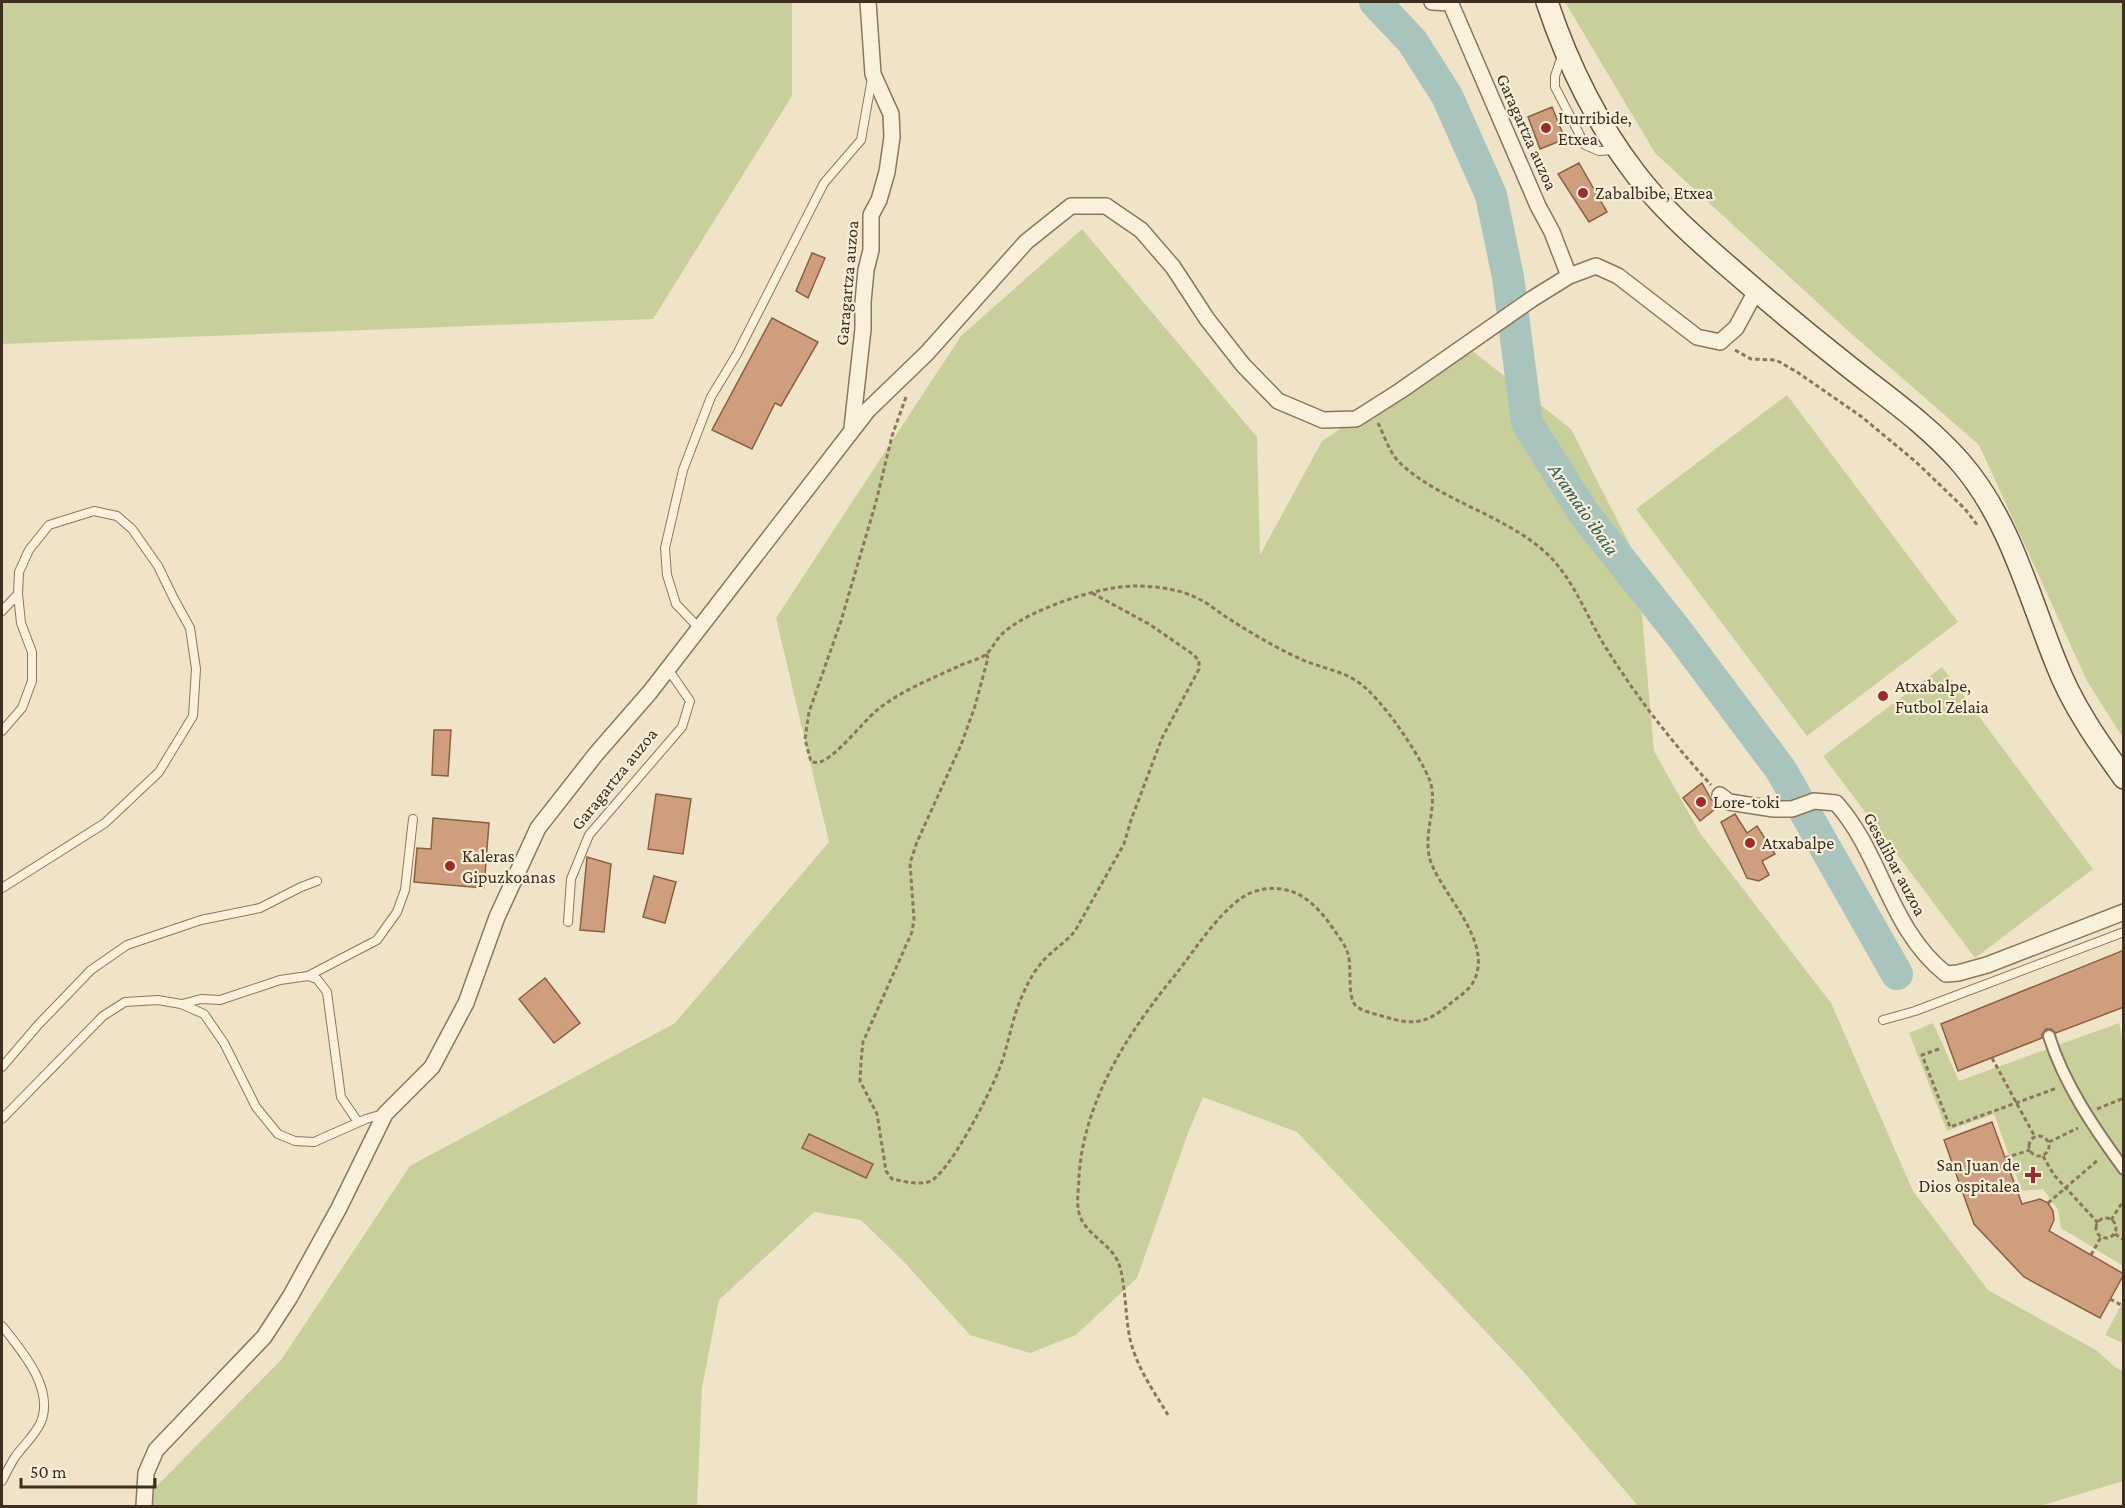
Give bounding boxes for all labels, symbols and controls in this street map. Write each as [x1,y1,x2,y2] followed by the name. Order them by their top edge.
[1492,71,1562,193] street label: Garagartza auzoa
[1558,108,1632,149] place label: Iturribide, Etxea
[1539,121,1553,135] marker: Iturribide, Etxea
[1595,183,1713,203] place label: Zabalbibe, Etxea
[1576,186,1590,200] marker: Zabalbibe, Etxea
[832,220,862,346] street label: Garagartza auzoa
[1544,458,1624,559] water label: Aramaio ibaia
[1895,676,1989,717] place label: Atxabalpe, Futbol Zelaia
[1876,689,1890,703] marker: Atxabalpe, Futbol Zelaia
[567,724,661,834] street label: Garagartza auzoa
[1713,792,1780,812] place label: Lore-toki
[1694,795,1708,809] marker: Lore-toki
[1859,809,1931,919] street label: Gesalibar auzoa
[1762,833,1834,853] place label: Atxabalpe
[1743,836,1757,850] marker: Atxabalpe
[462,846,556,887] place label: Kaleras Gipuzkoanas
[443,859,457,873] marker: Kaleras Gipuzkoanas
[1919,1155,2020,1196] place label: San Juan de Dios ospitalea
[2024,1166,2042,1184] marker: San Juan de Dios ospitalea
[21,1451,154,1489] scale bar
[30,1462,67,1482] text: 50 m

